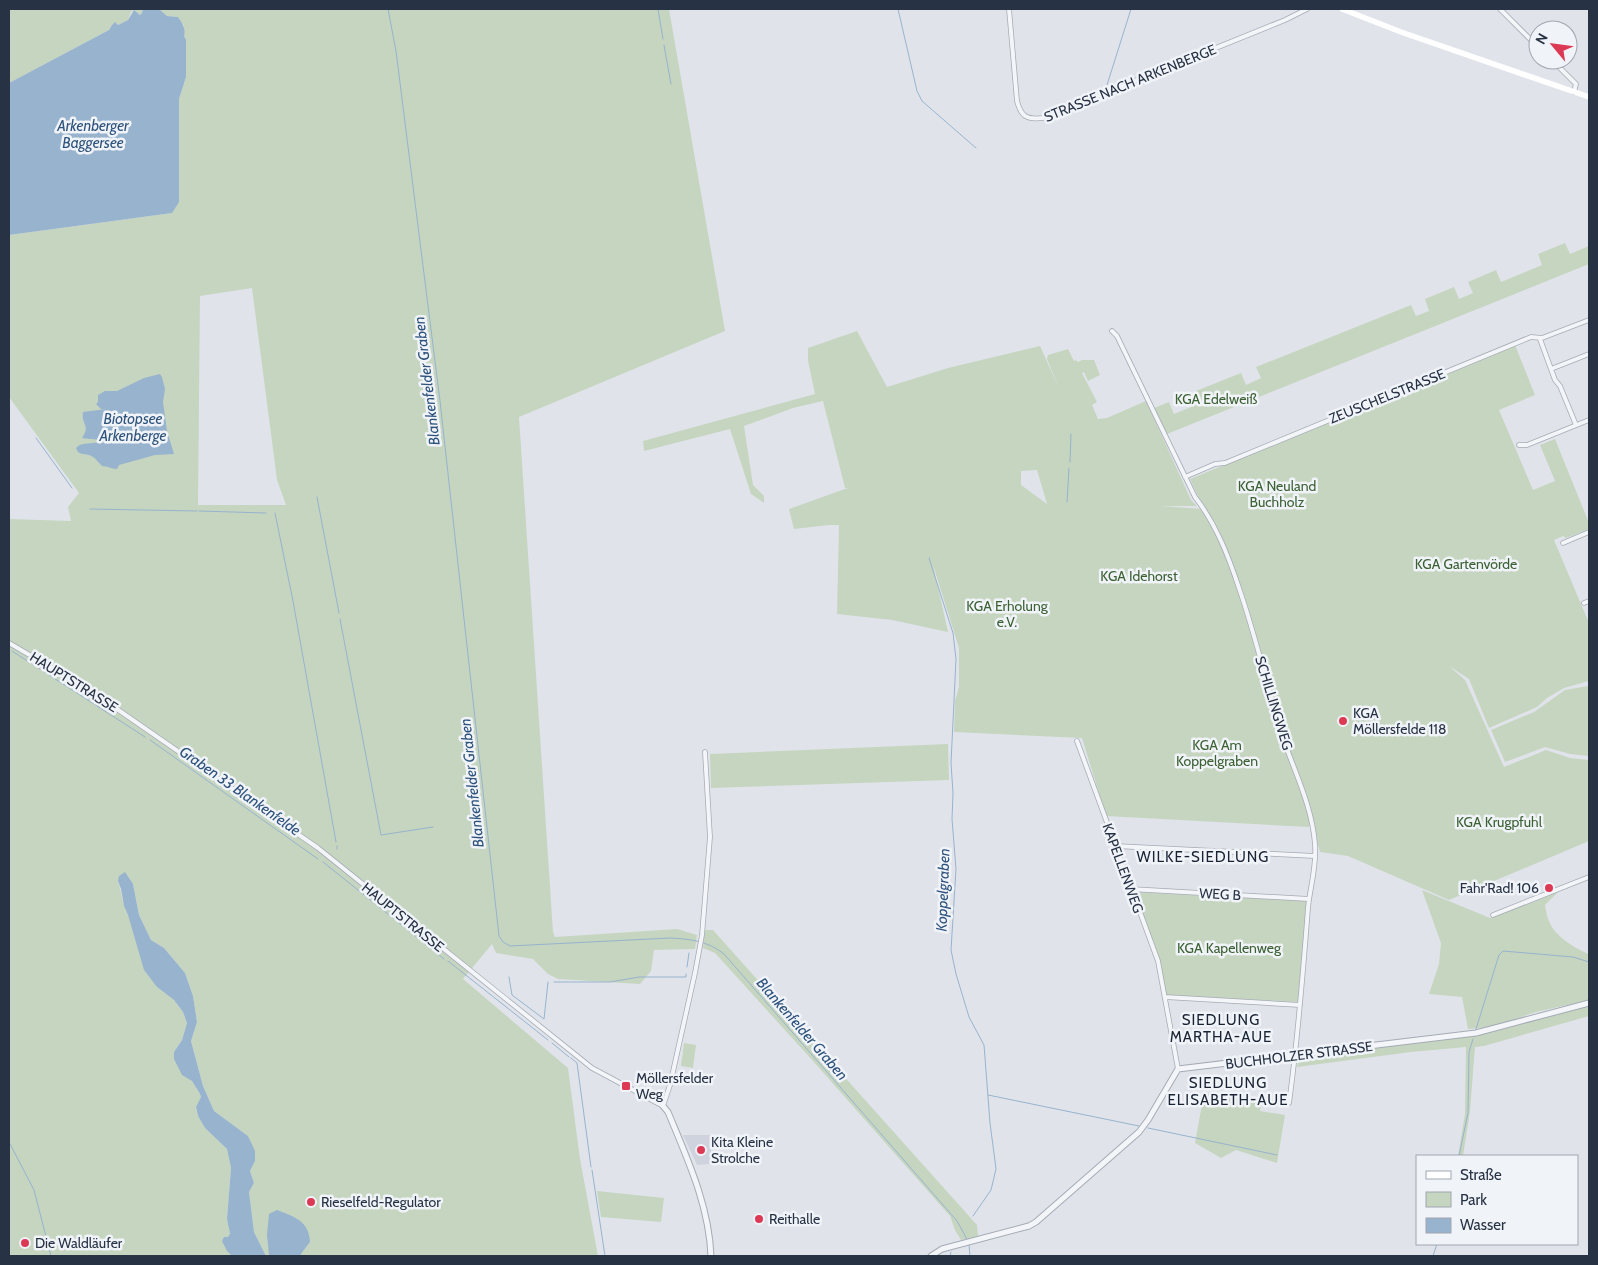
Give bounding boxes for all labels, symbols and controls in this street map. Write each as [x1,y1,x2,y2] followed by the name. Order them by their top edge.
[1528,20,1578,70] north arrow
[1531,30,1552,47] text: N
[1041,40,1219,126] street label: STRASSE NACH ARKENBERGE
[56,117,130,152] water label: Arkenberger Baggersee
[410,316,444,446] water label: Blankenfelder Graben
[1326,364,1448,428] street label: ZEUSCHELSTRASSE
[1175,390,1257,408] park label: KGA Edelweiß
[99,410,167,445] water label: Biotopsee Arkenberge
[1238,477,1316,511] park label: KGA Neuland Buchholz
[1415,555,1517,573] park label: KGA Gartenvörde
[1100,567,1178,585] park label: KGA Idehorst
[966,597,1049,631] park label: KGA Erholung e.V.
[27,648,122,716] street label: HAUPTSTRASSE
[1251,654,1297,752] street label: SCHILLINGWEG
[1353,704,1446,738] place label: KGA Möllersfelde 118
[1337,715,1349,727] marker: KGA Möllersfelde 118
[456,718,488,848] water label: Blankenfelder Graben
[1176,736,1258,770] park label: KGA Am Koppelgraben
[176,742,304,840] water label: Graben 33 Blankenfelde
[1456,813,1543,831] park label: KGA Krugpfuhl
[1098,821,1148,915] street label: KAPELLENWEG
[933,848,953,932] water label: Koppelgraben
[1137,848,1269,866] district label: WILKE-SIEDLUNG
[358,878,448,956] street label: HAUPTSTRASSE
[1460,879,1539,897] place label: Fahr'Rad! 106
[1543,882,1555,894] marker: Fahr'Rad! 106
[1199,884,1241,904] street label: WEG B
[1177,939,1282,957] park label: KGA Kapellenweg
[753,974,851,1084] water label: Blankenfelder Graben
[1170,1011,1272,1046] district label: SIEDLUNG MARTHA-AUE
[1224,1037,1374,1073] street label: BUCHHOLZER STRASSE
[636,1069,714,1103] place label: Möllersfelder Weg
[1167,1074,1289,1109] district label: SIEDLUNG ELISABETH-AUE
[620,1080,632,1092] marker: Möllersfelder Weg
[711,1133,773,1167] place label: Kita Kleine Strolche
[695,1144,707,1156] marker: Kita Kleine Strolche
[1416,1155,1578,1245] legend
[1460,1166,1502,1184] text: Straße
[1460,1191,1487,1209] text: Park
[321,1193,441,1211] place label: Rieselfeld-Regulator
[305,1196,317,1208] marker: Rieselfeld-Regulator
[769,1210,820,1228] place label: Reithalle
[753,1213,765,1225] marker: Reithalle
[1460,1216,1506,1234] text: Wasser
[35,1234,123,1252] place label: Die Waldläufer
[19,1237,31,1249] marker: Die Waldläufer

